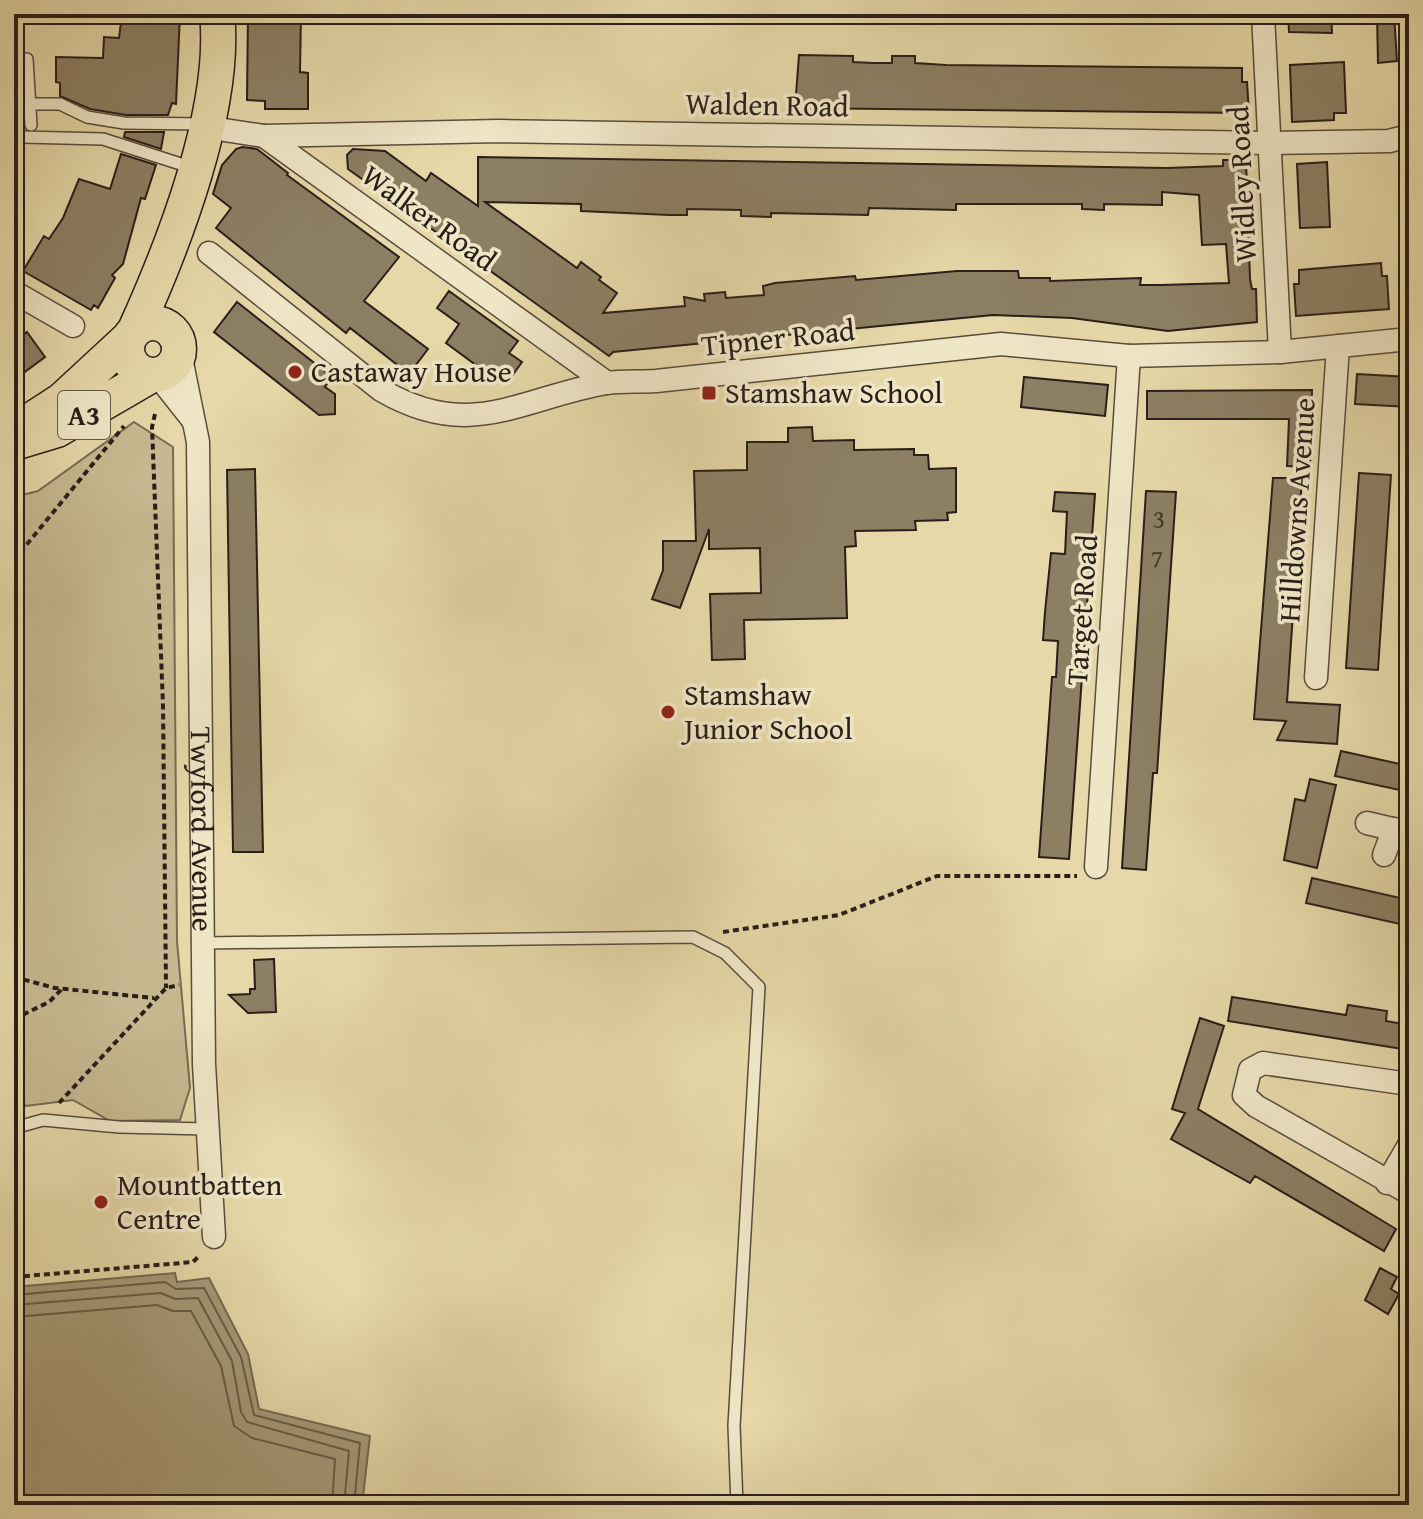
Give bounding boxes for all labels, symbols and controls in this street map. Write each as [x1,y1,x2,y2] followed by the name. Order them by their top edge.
[685,81,849,127] street label: Walden Road
[1215,105,1267,263] street label: Widley Road
[353,153,506,281] street label: Walker Road
[699,307,857,367] street label: Tipner Road
[311,349,512,393] place label: Castaway House
[286,363,304,381] marker: Castaway House
[725,370,943,414] place label: Stamshaw School
[700,384,718,402] marker: Stamshaw School
[58,391,110,439] road number: A3
[1266,396,1326,624] street label: Hilldowns Avenue
[1153,499,1165,538] house number: 3
[1054,533,1108,687] street label: Target Road
[1151,538,1163,577] house number: 7
[680,672,853,750] place label: Stamshaw Junior School
[659,703,677,721] marker: Stamshaw Junior School
[180,726,226,932] street label: Twyford Avenue
[117,1162,283,1240] place label: Mountbatten Centre
[92,1193,110,1211] marker: Mountbatten Centre

